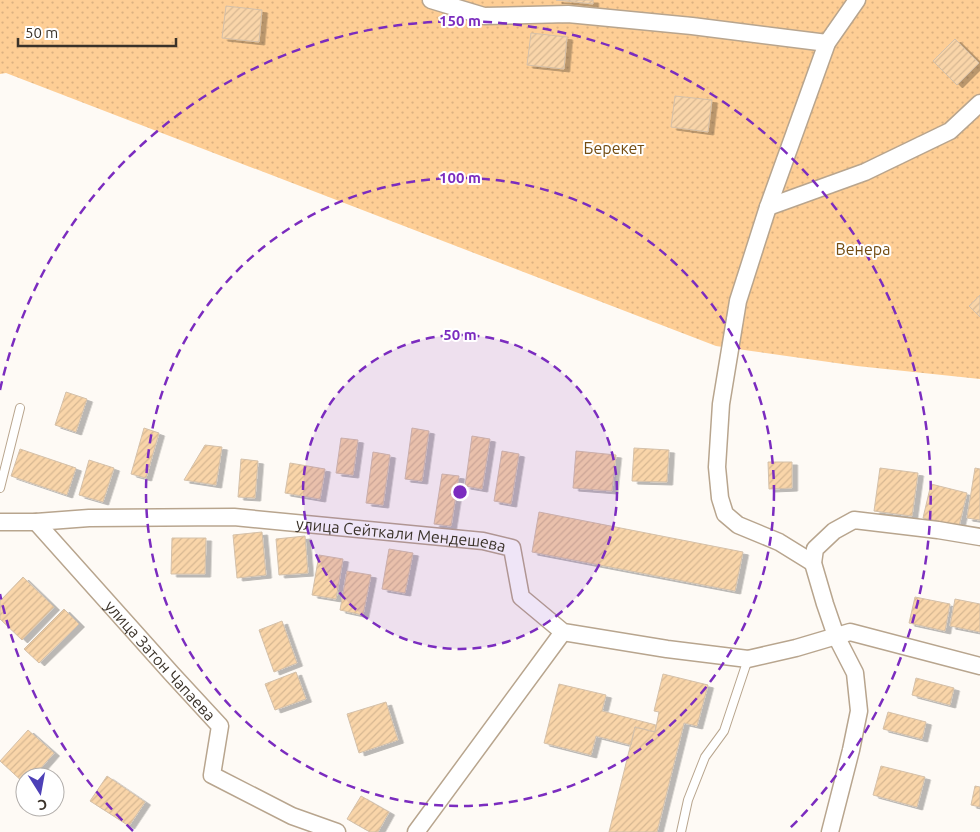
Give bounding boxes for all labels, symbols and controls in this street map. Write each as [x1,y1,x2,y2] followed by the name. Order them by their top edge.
[439,12,481,29] text: 150 m
[18,15,175,47] scale bar
[25,24,58,41] text: 50 m
[584,139,644,157] park label: Берекет
[439,169,481,186] text: 100 m
[836,240,890,258] park label: Венера
[443,326,477,343] text: 50 m
[451,483,469,501] centre of rings
[295,514,508,555] street label: улица Сейткали Мендешева
[101,597,219,724] street label: улица Затон Чапаева
[15,767,65,817] north arrow
[37,796,48,813] text: С

